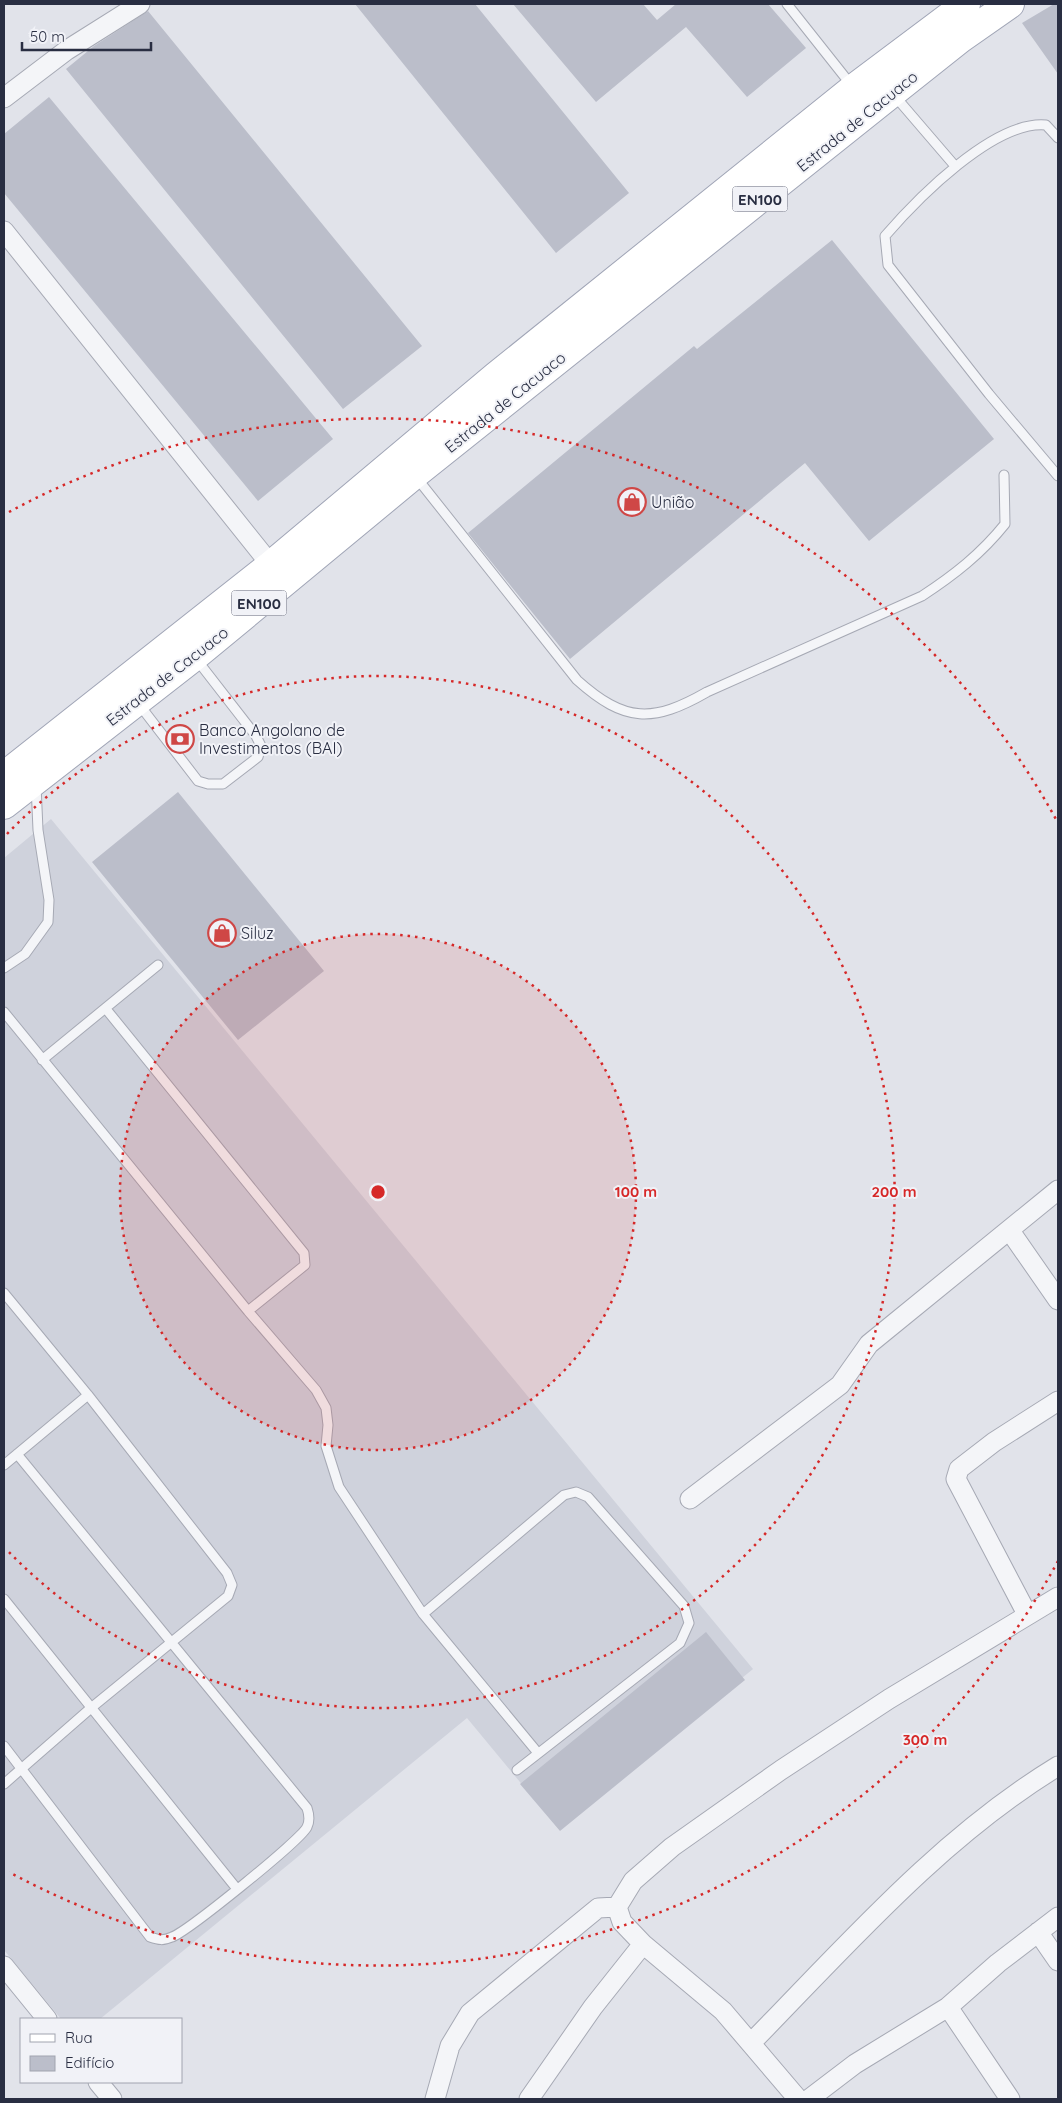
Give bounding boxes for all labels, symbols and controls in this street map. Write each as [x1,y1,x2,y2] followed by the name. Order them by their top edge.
[22,20,151,52] scale bar
[30,27,65,46] text: 50 m
[793,66,921,176] street label: Estrada de Cacuaco
[732,186,788,212] road number: EN100
[441,347,569,457] street label: Estrada de Cacuaco
[617,487,647,517] shop icon: União
[651,492,694,512] place label: União
[232,590,286,616] road number: EN100
[102,622,232,730] street label: Estrada de Cacuaco
[199,720,345,758] place label: Banco Angolano de Investimentos (BAI)
[165,724,195,754] bank icon: Banco Angolano de Investimentos (BAI)
[207,918,237,948] shop icon: Siluz
[241,923,274,943] place label: Siluz
[615,1182,657,1201] text: 100 m
[872,1182,917,1201] text: 200 m
[369,1183,387,1201] centre of rings
[903,1730,947,1749] text: 300 m
[20,2018,182,2083] legend
[65,2028,93,2047] text: Rua
[65,2053,114,2072] text: Edifício

